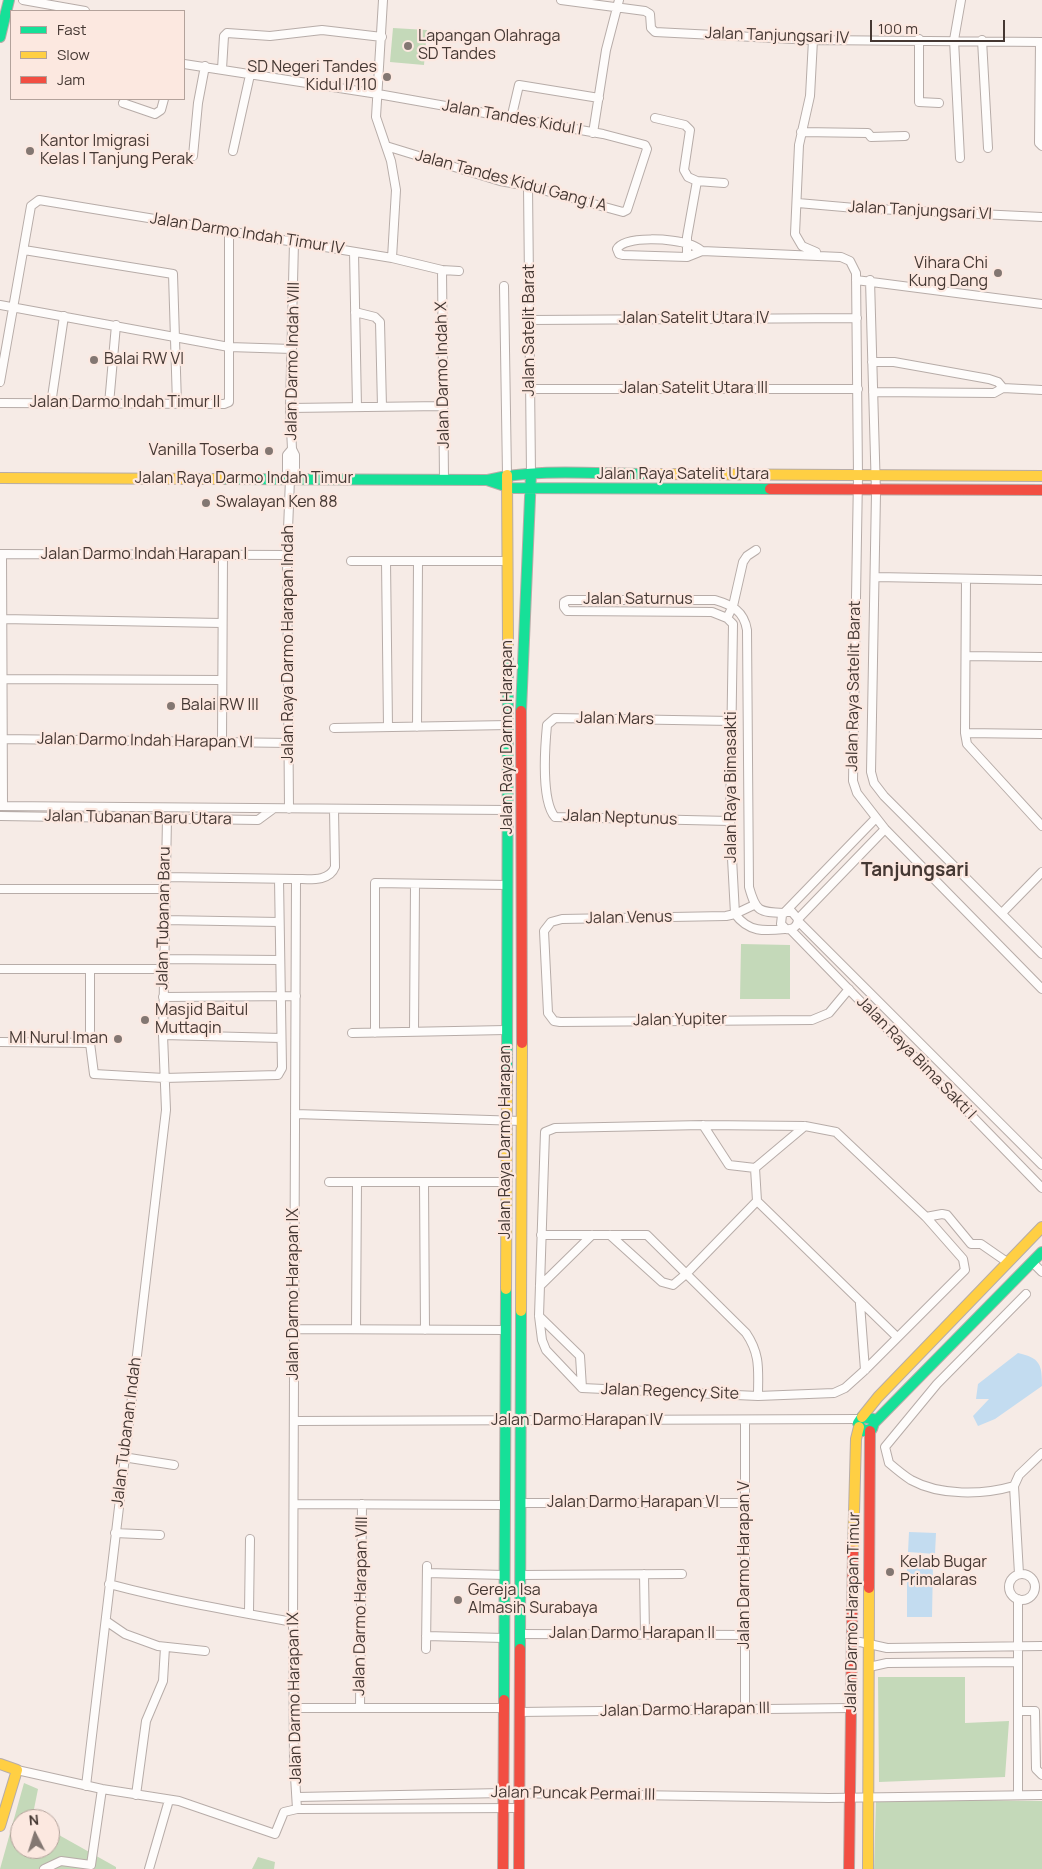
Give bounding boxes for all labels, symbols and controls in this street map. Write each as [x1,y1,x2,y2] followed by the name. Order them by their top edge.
[10,10,185,100] legend
[872,10,1007,42] scale bar
[878,18,918,39] text: 100 m
[57,19,86,40] text: Fast
[705,24,849,48] street label: Jalan Tanjungsari IV
[418,27,560,65] place label: Lapangan Olahraga SD Tandes
[402,40,414,52] marker: Lapangan Olahraga SD Tandes
[57,44,90,65] text: Slow
[247,58,377,96] place label: SD Negeri Tandes Kidul I/110
[57,69,85,90] text: Jam
[381,71,393,83] marker: SD Negeri Tandes Kidul I/110
[441,96,583,140] street label: Jalan Tandes Kidul I
[40,132,193,170] place label: Kantor Imigrasi Kelas I Tanjung Perak
[24,145,36,157] marker: Kantor Imigrasi Kelas I Tanjung Perak
[413,146,609,216] street label: Jalan Tandes Kidul Gang I A
[847,198,993,224] street label: Jalan Tanjungsari VI
[149,209,345,259] street label: Jalan Darmo Indah Timur IV
[909,254,988,292] place label: Vihara Chi Kung Dang
[520,264,540,396] street label: Jalan Satelit Barat
[992,267,1004,279] marker: Vihara Chi Kung Dang
[282,282,304,440] street label: Jalan Darmo Indah VIII
[432,301,454,449] street label: Jalan Darmo Indah X
[619,309,769,329] street label: Jalan Satelit Utara IV
[104,350,184,370] place label: Balai RW VI
[88,354,100,366] marker: Balai RW VI
[620,379,768,399] street label: Jalan Satelit Utara III
[30,393,220,413] street label: Jalan Darmo Indah Timur II
[149,441,259,461] place label: Vanilla Toserba
[263,445,275,457] marker: Vanilla Toserba
[597,465,769,485] street label: Jalan Raya Satelit Utara
[135,469,353,489] street label: Jalan Raya Darmo Indah Timur
[216,493,338,513] place label: Swalayan Ken 88
[200,497,212,509] marker: Swalayan Ken 88
[279,525,299,763] street label: Jalan Raya Darmo Harapan Indah
[41,545,247,565] street label: Jalan Darmo Indah Harapan I
[583,590,693,610] street label: Jalan Saturnus
[843,600,865,772] street label: Jalan Raya Satelit Barat
[498,640,518,834] street label: Jalan Raya Darmo Harapan
[181,696,259,716] place label: Balai RW III
[165,700,177,712] marker: Balai RW III
[576,709,654,729] street label: Jalan Mars
[722,711,742,863] street label: Jalan Raya Bimasakti
[37,730,253,752] street label: Jalan Darmo Indah Harapan VI
[562,806,678,830] street label: Jalan Neptunus
[44,807,232,829] street label: Jalan Tubanan Baru Utara
[153,846,175,990] street label: Jalan Tubanan Baru
[861,860,969,882] district label: Tanjungsari
[585,908,673,928] street label: Jalan Venus
[852,993,980,1123] street label: Jalan Raya Bima Sakti I
[155,1001,248,1039] place label: Masjid Baitul Muttaqin
[633,1010,727,1030] street label: Jalan Yupiter
[139,1014,151,1026] marker: Masjid Baitul Muttaqin
[9,1029,108,1049] place label: MI Nurul Iman
[112,1033,124,1045] marker: MI Nurul Iman
[496,1045,516,1239] street label: Jalan Raya Darmo Harapan
[284,1208,304,1380] street label: Jalan Darmo Harapan IX
[108,1356,146,1508] street label: Jalan Tubanan Indah
[601,1380,739,1404] street label: Jalan Regency Site
[491,1411,663,1431] street label: Jalan Darmo Harapan IV
[735,1481,755,1649] street label: Jalan Darmo Harapan V
[547,1493,719,1513] street label: Jalan Darmo Harapan VI
[842,1512,864,1712] street label: Jalan Darmo Harapan Timur
[350,1516,372,1696] street label: Jalan Darmo Harapan VIII
[900,1553,987,1591] place label: Kelab Bugar Primalaras
[884,1566,896,1578] marker: Kelab Bugar Primalaras
[468,1581,598,1619] place label: Gereja Isa Almasih Surabaya
[452,1594,464,1606] marker: Gereja Isa Almasih Surabaya
[284,1612,306,1784] street label: Jalan Darmo Harapan IX
[549,1624,715,1644] street label: Jalan Darmo Harapan II
[600,1699,770,1721] street label: Jalan Darmo Harapan III
[491,1783,655,1805] street label: Jalan Puncak Permai III
[10,1809,60,1859] north arrow
[28,1810,40,1829] text: N

